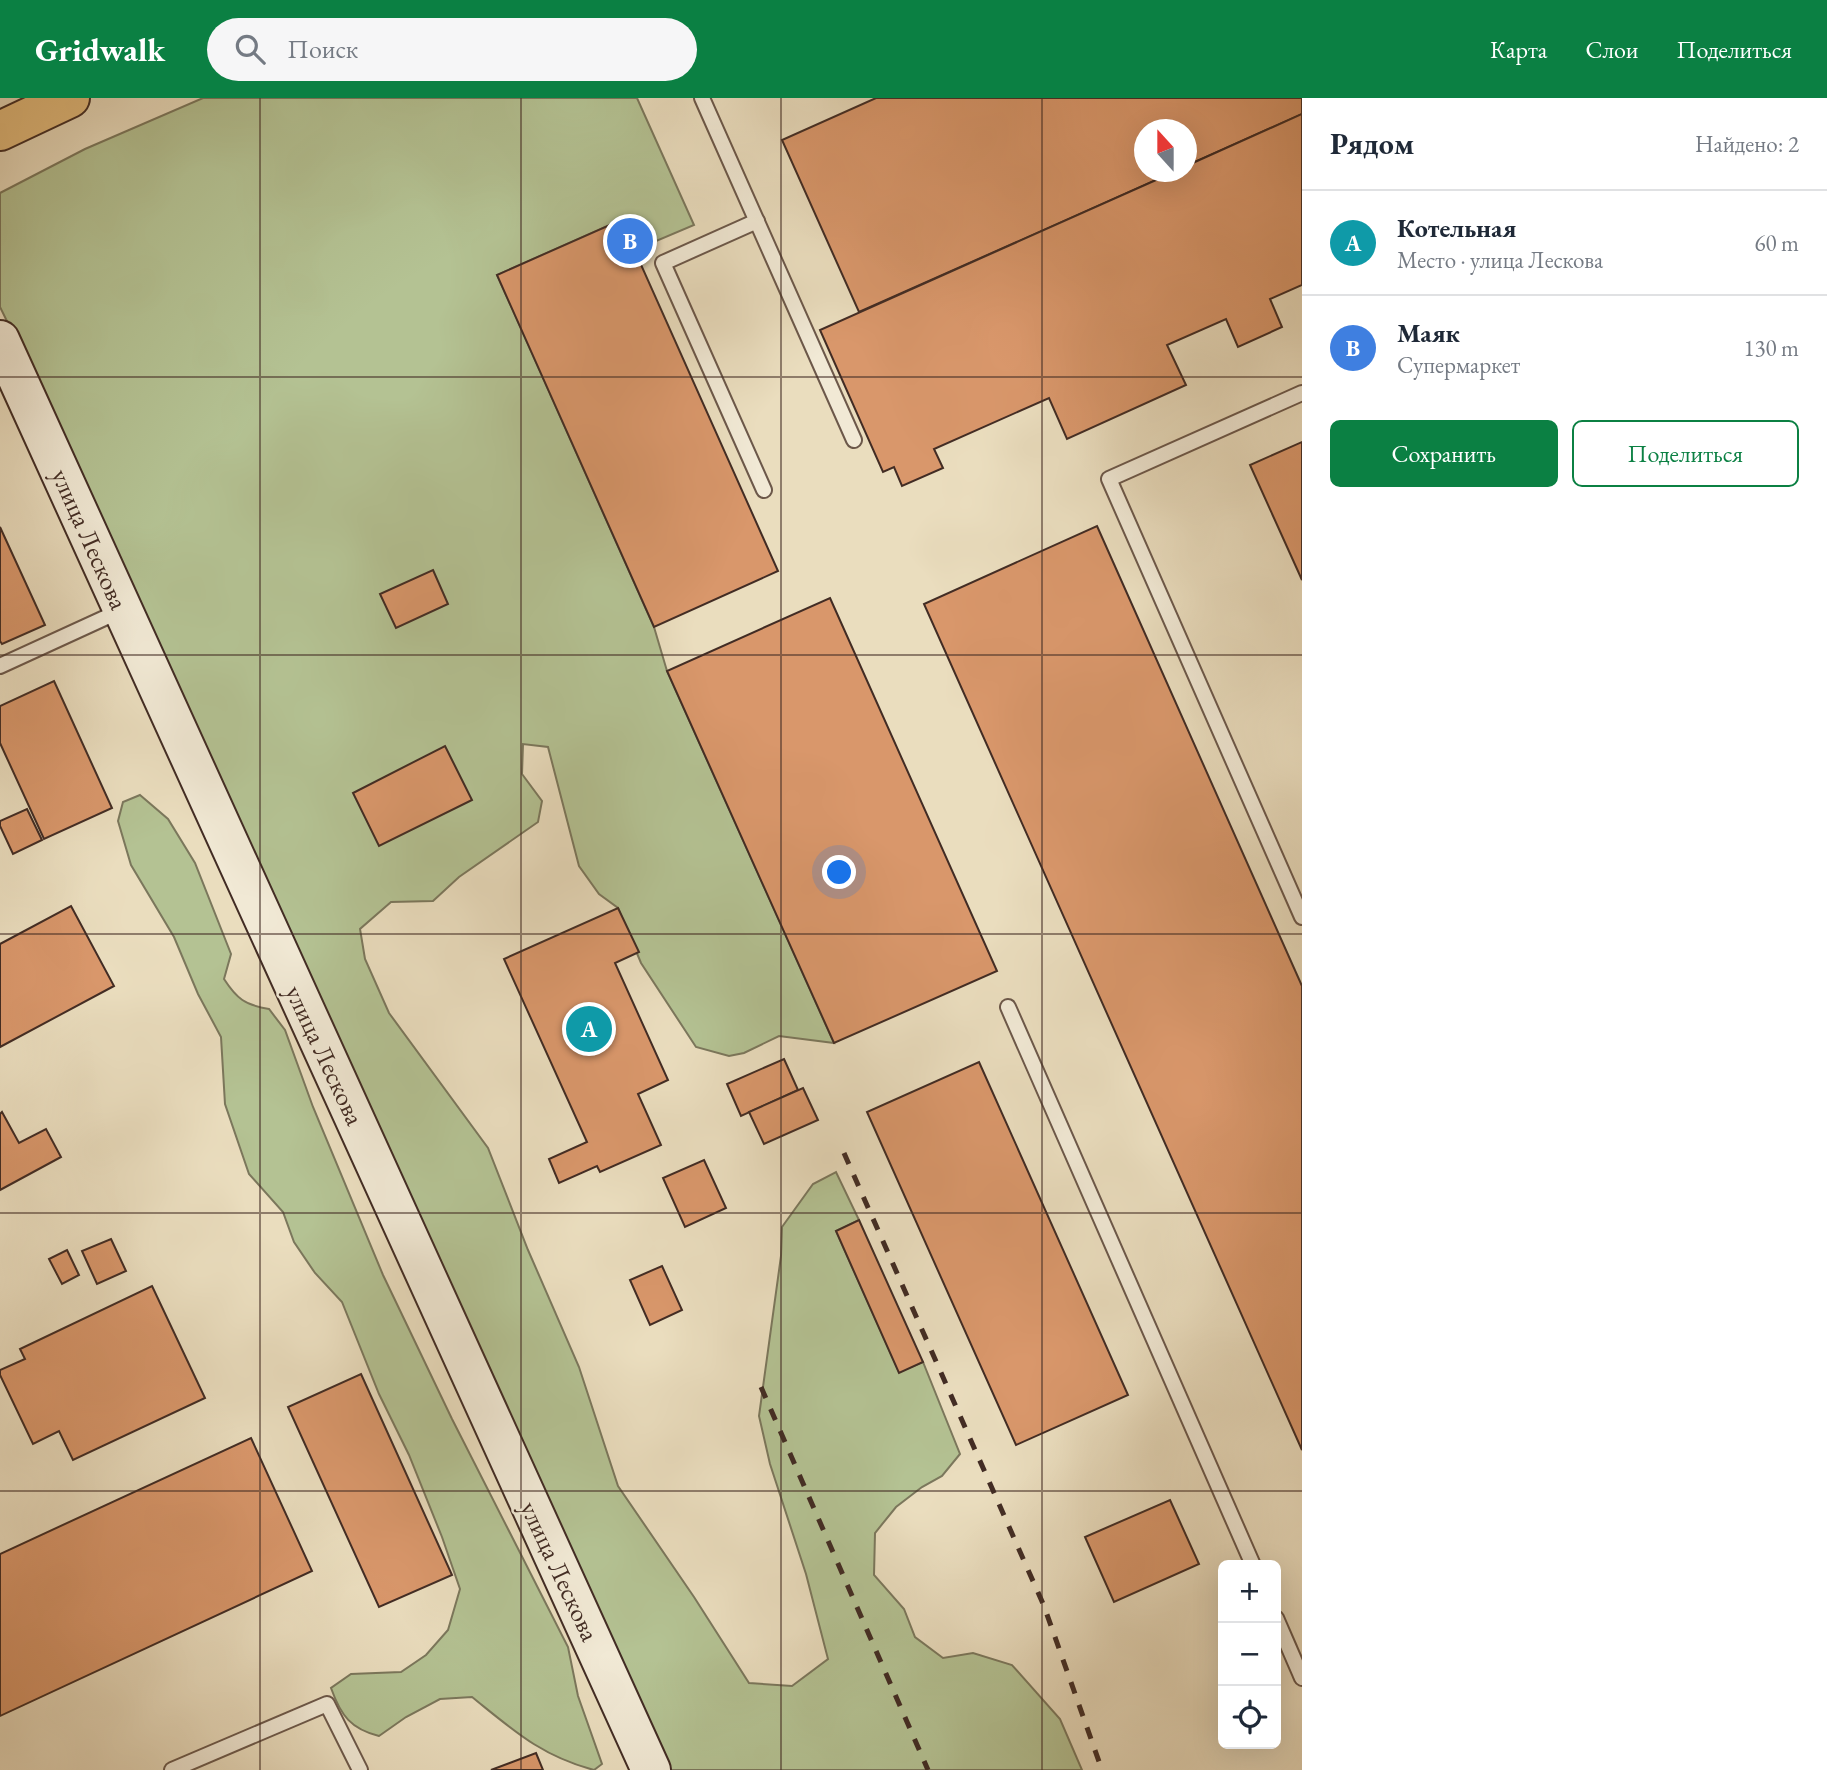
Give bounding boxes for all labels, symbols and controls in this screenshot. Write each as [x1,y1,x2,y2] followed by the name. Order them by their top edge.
[207,18,697,81] search box
[35,28,165,71] text: Gridwalk
[231,30,269,68] icon: search
[287,32,358,66] text: Поиск
[1490,34,1547,65] text: Карта
[1585,34,1639,65] text: Слои
[1677,34,1792,65] text: Поделиться
[1134,119,1197,182] north arrow
[1330,124,1414,163] text: Рядом
[1695,129,1799,159] text: Найдено: 2
[1397,211,1516,245] text: Котельная
[607,215,653,267] pin: B
[1345,228,1361,258] text: A
[1754,228,1799,258] text: 60 m
[1397,245,1603,275] text: Место · улица Лескова
[1397,316,1460,350] text: Маяк
[1346,333,1360,363] text: B
[1743,333,1799,363] text: 130 m
[1397,350,1520,380] text: Супермаркет
[1330,420,1558,487] button: Сохранить
[1572,420,1799,487] button: Поделиться
[44,463,136,615] street label: улица Лескова
[822,855,856,889] your location
[278,980,373,1131] street label: улица Лескова
[566,1003,612,1055] pin: A
[513,1496,608,1647] street label: улица Лескова
[1218,1560,1281,1749] map controls
[1218,1560,1281,1623] button: +
[1218,1623,1281,1686] button: −
[1218,1686,1281,1749] button: locate

